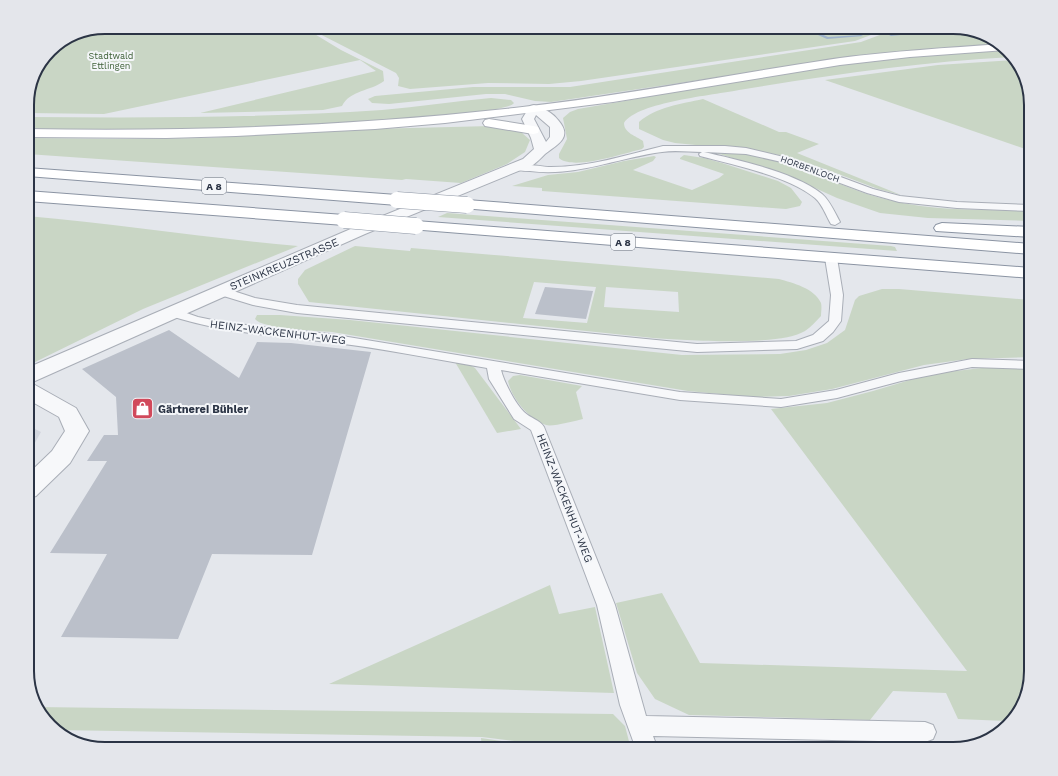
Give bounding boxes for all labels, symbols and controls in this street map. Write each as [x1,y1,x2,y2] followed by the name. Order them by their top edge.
[89,51,133,71] park label: Stadtwald Ettlingen
[779,154,841,184] street label: HORBENLOCH
[202,178,226,194] road number: A 8
[611,234,635,250] road number: A 8
[228,236,341,293] street label: STEINKREUZSTRASSE
[209,318,347,347] street label: HEINZ-WACKENHUT-WEG
[129,396,155,422] shop icon: Gärtnerei Bühler
[158,403,248,416] place label: Gärtnerei Bühler
[534,432,595,564] street label: HEINZ-WACKENHUT-WEG

